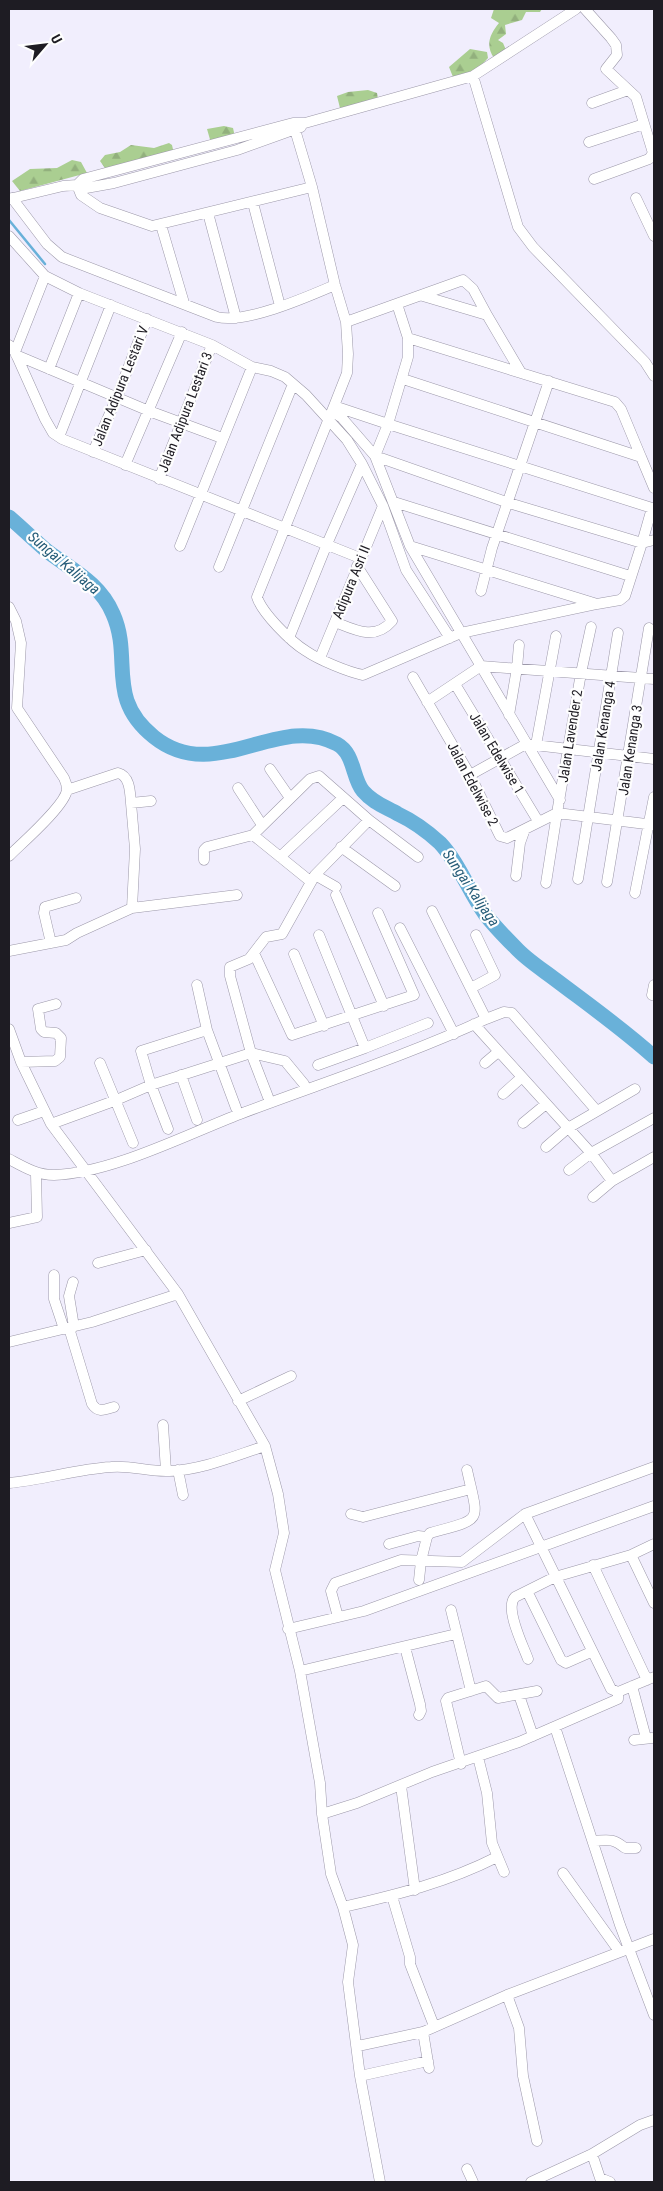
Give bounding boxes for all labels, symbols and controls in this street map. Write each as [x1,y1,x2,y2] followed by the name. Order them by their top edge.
[20,20,70,70] north arrow
[48,32,65,46] text: U
[89,323,151,448] street label: Jalan Adipura Lestari V
[155,350,215,474] street label: Jalan Adipura Lestari 3
[24,528,104,598] water label: Sungai Kalijaga
[329,543,373,621] street label: Adipura Asri II
[588,680,618,772] street label: Jalan Kenanga 4
[555,688,585,784] street label: Jalan Lavender 2
[615,704,645,796] street label: Jalan Kenanga 3
[466,709,528,797] street label: Jalan Edelwise 1
[444,739,502,829] street label: Jalan Edelwise 2
[439,846,503,930] water label: Sungai Kalijaga

